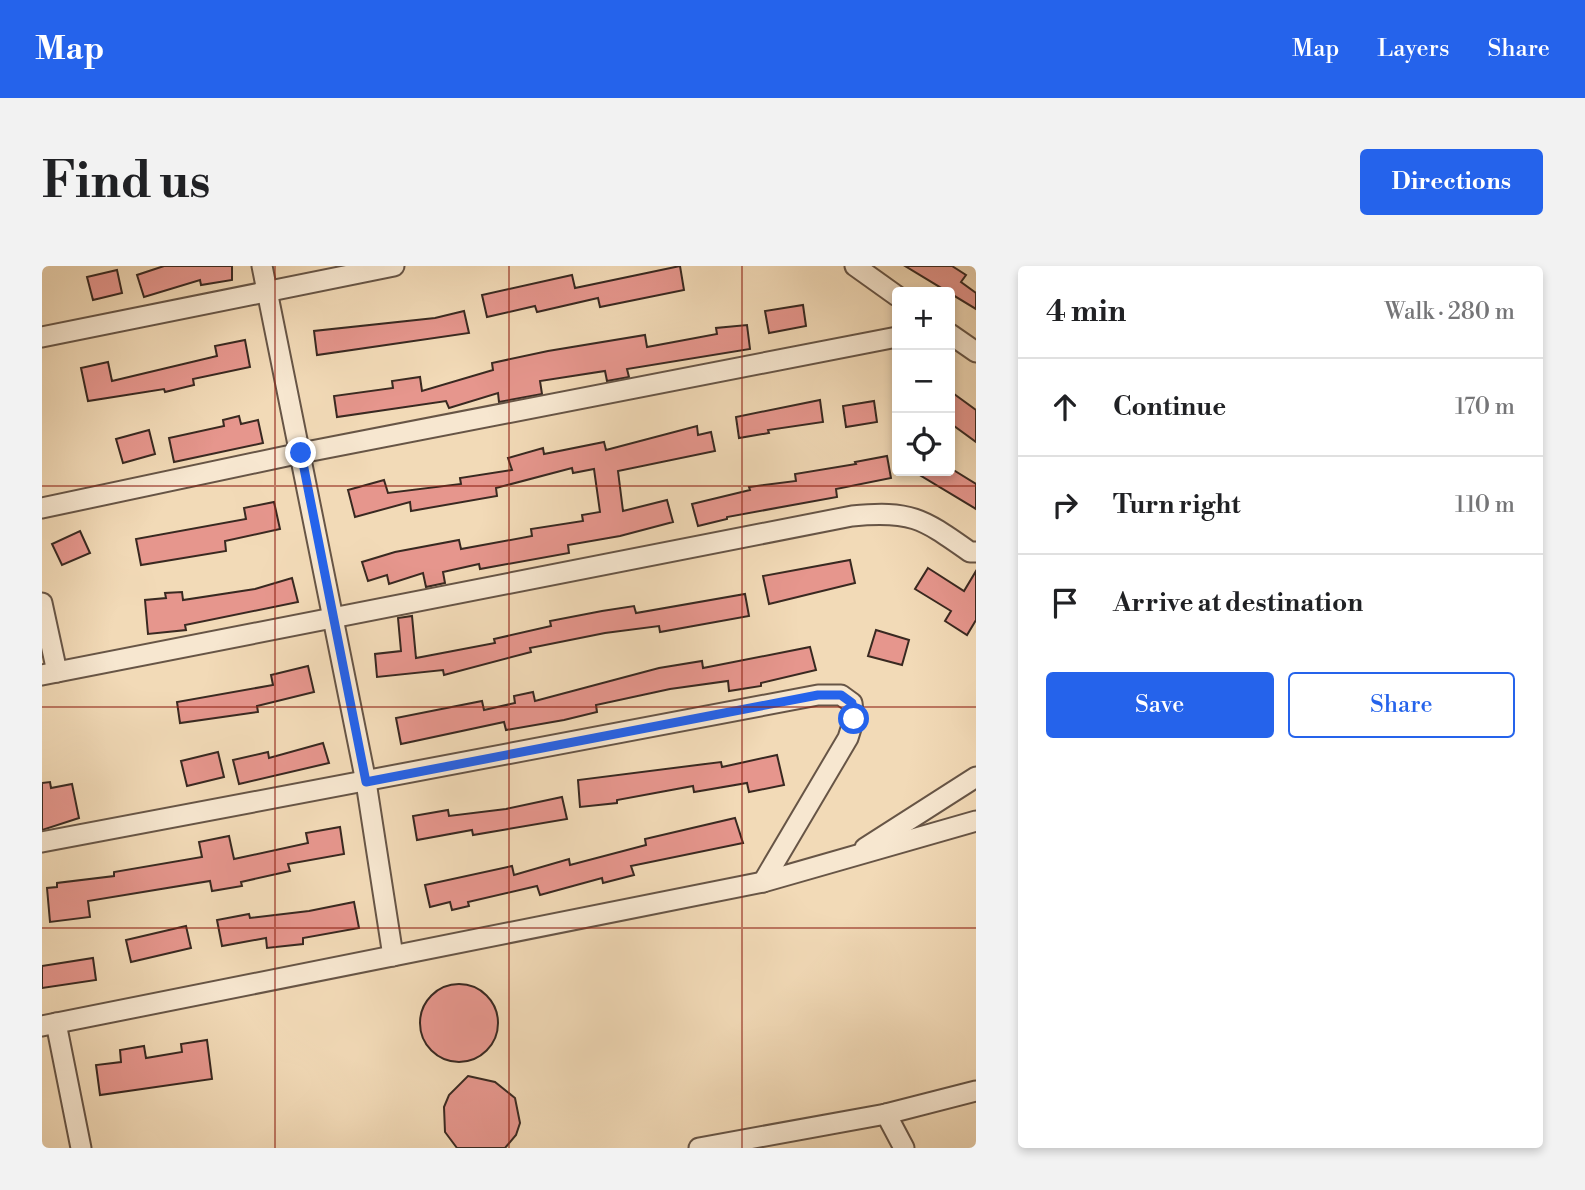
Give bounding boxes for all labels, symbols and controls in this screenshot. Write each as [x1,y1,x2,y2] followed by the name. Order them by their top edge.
[35,29,104,70] text: Map
[1292,34,1339,64] text: Map
[1377,34,1449,64] text: Layers
[1487,34,1550,64] text: Share
[1360,149,1543,215] button: Directions
[42,152,211,213] text: Find us
[892,287,955,476] map controls
[892,287,955,350] button: +
[1046,293,1126,331] text: 4 min
[1385,298,1515,326] text: Walk · 280 m
[892,350,955,413] button: −
[1046,388,1084,426] icon: ahead
[1113,391,1226,423] text: Continue
[1455,393,1515,421] text: 170 m
[892,413,955,476] button: locate
[285,437,316,468] route end
[1046,486,1084,524] icon: right
[1113,489,1241,521] text: Turn right
[1455,491,1515,519] text: 110 m
[1046,584,1084,622] icon: arrive
[1113,587,1363,619] text: Arrive at destination
[1046,672,1274,738] button: Save
[1288,672,1515,738] button: Share
[838,703,869,734] route start

